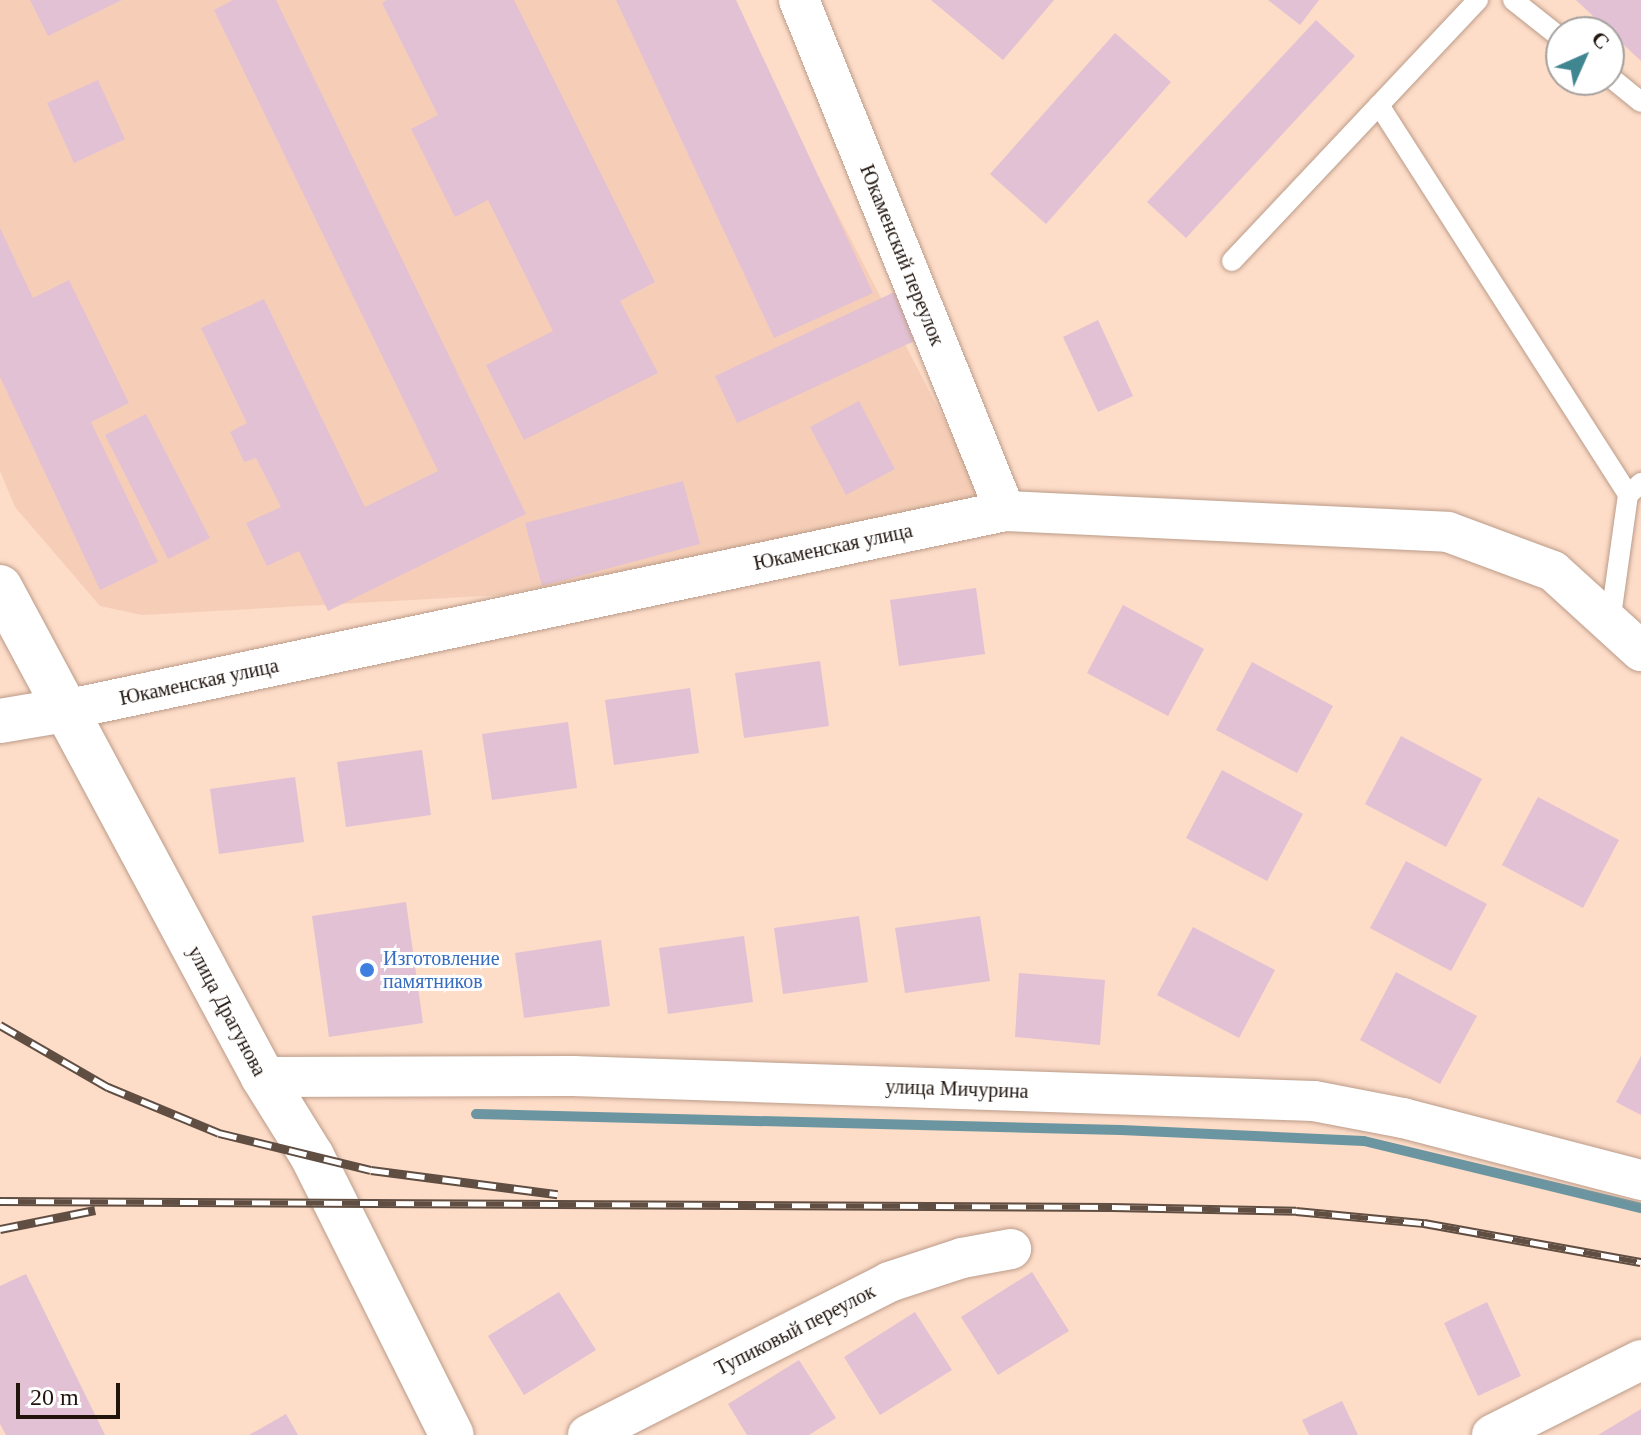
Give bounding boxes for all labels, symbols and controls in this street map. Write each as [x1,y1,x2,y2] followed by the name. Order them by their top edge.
[1545,16,1625,96] north arrow
[1586,26,1615,55] text: С
[855,161,949,349] street label: Юкаменский переулок
[751,518,915,576] street label: Юкаменская улица
[117,653,281,711] street label: Юкаменская улица
[183,942,271,1080] street label: улица Драгунова
[383,946,500,993] place label: Изготовление памятников
[358,961,376,979] marker: Изготовление памятников
[885,1075,1029,1103] street label: улица Мичурина
[711,1279,879,1381] street label: Тупиковый переулок
[20,1367,124,1417] scale bar
[30,1384,79,1410] text: 20 m

